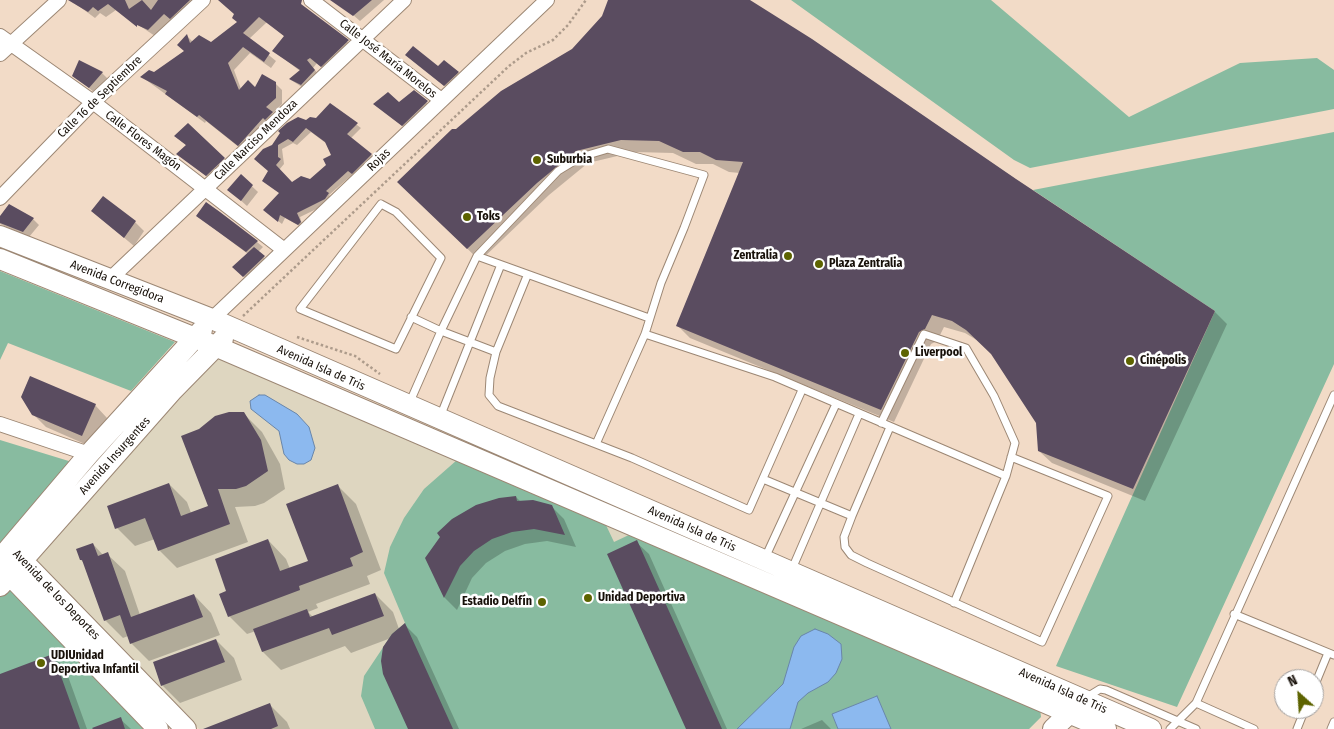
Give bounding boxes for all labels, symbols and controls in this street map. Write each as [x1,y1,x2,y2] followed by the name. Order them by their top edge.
[336,16,440,102] street label: Calle José María Morelos
[55,53,145,141] street label: Calle 16 de Septiembre
[211,97,301,183] street label: Calle Narciso Mendoza
[102,108,184,174] street label: Calle Flores Magón
[364,146,394,174] street label: Rojas
[547,153,592,167] place label: Suburbia
[531,154,543,166] marker: Suburbia
[477,210,500,224] place label: Toks
[461,211,473,223] marker: Toks
[734,249,778,263] place label: Zentralia
[782,250,794,262] marker: Zentralia
[68,257,166,307] street label: Avenida Corregidora
[829,257,902,271] place label: Plaza Zentralia
[813,258,825,270] marker: Plaza Zentralia
[275,342,367,394] street label: Avenida Isla de Tris
[915,346,962,360] place label: Liverpool
[899,347,911,359] marker: Liverpool
[1140,354,1186,368] place label: Cinépolis
[1124,355,1136,367] marker: Cinépolis
[76,414,154,498] street label: Avenida Insurgentes
[646,503,738,555] street label: Avenida Isla de Tris
[9,547,103,643] street label: Avenida de los Deportes
[598,591,685,605] place label: Unidad Deportiva
[582,592,594,604] marker: Unidad Deportiva
[462,595,532,609] place label: Estadio Delfín
[536,596,548,608] marker: Estadio Delfín
[51,649,139,677] place label: UDIUnidad Deportiva Infantil
[35,657,47,669] marker: UDIUnidad Deportiva Infantil
[1017,665,1109,717] street label: Avenida Isla de Tris
[1274,669,1324,719] north arrow
[1285,671,1300,690] text: N

